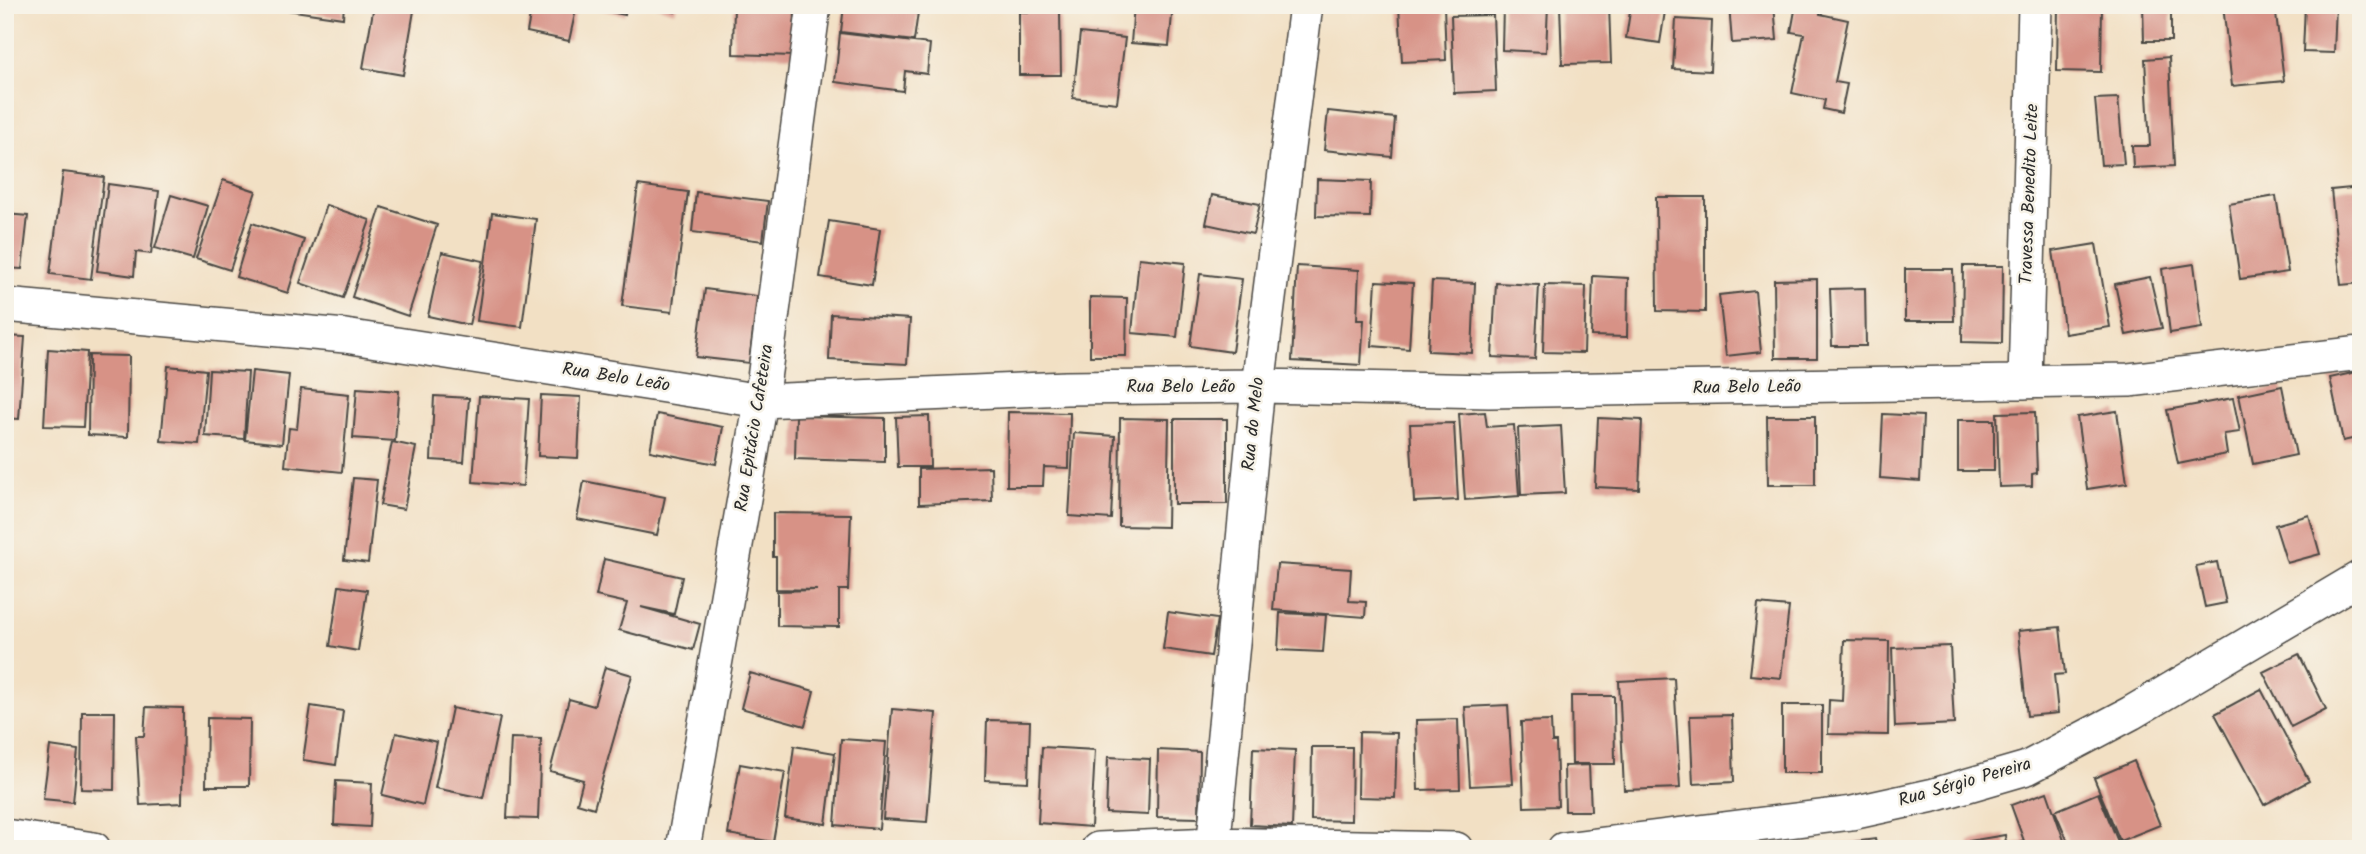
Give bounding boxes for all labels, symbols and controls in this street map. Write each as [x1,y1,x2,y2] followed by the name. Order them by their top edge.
[2012,103,2048,285] street label: Travessa Benedito Leite
[727,342,783,514] street label: Rua Epitácio Cafeteira
[560,355,672,401] street label: Rua Belo Leão
[1127,373,1235,402] street label: Rua Belo Leão
[1692,373,1802,403] street label: Rua Belo Leão
[1235,376,1273,472] street label: Rua do Melo
[1895,750,2035,816] street label: Rua Sérgio Pereira

